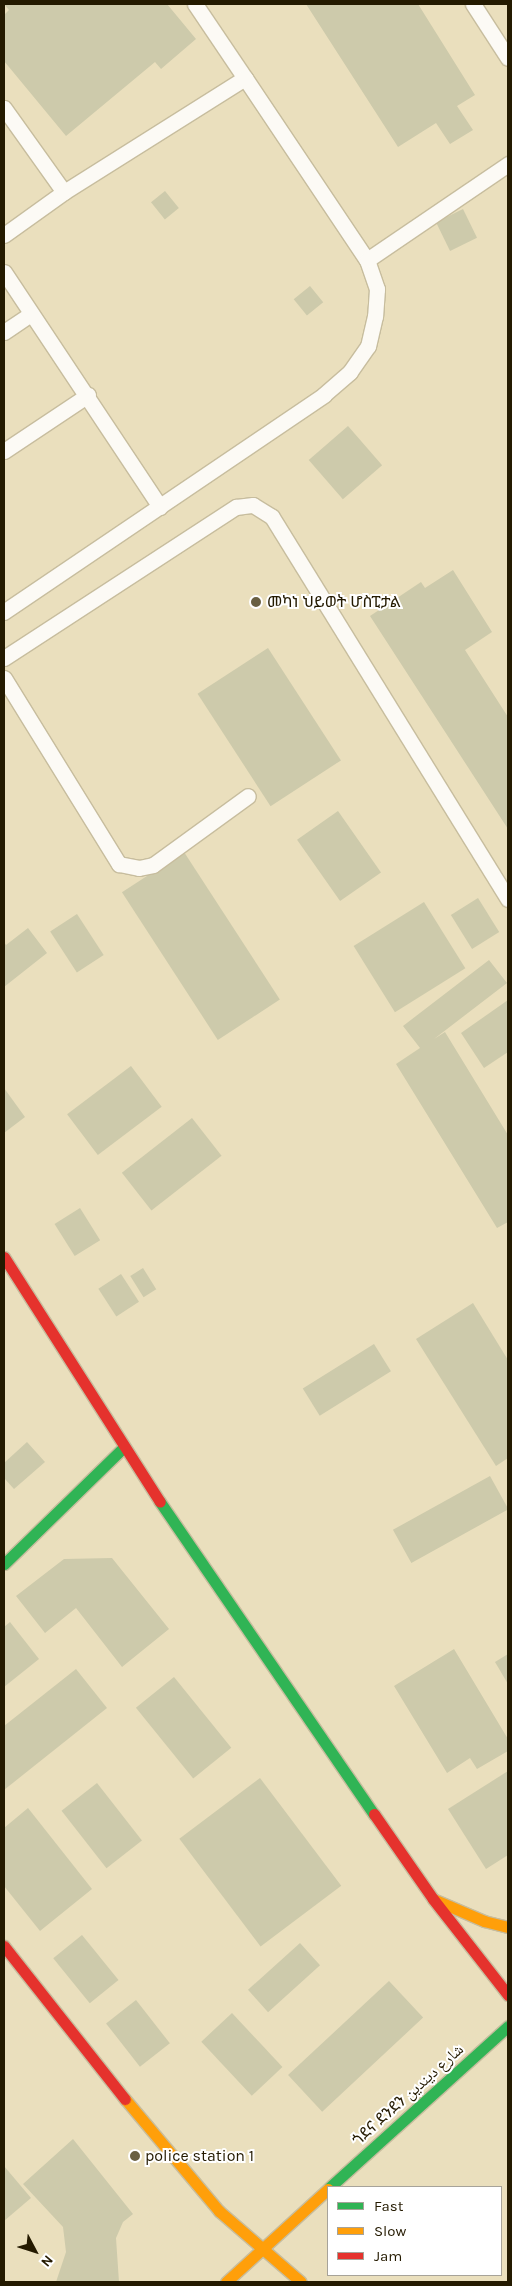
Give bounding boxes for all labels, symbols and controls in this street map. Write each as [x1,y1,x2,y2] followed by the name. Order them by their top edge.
[267,592,401,612] place label: መካነ ህይወት ሆስፒታል
[249,595,263,609] marker: መካነ ህይወት ሆስፒታል
[349,2040,467,2150] street label: ጎደና ደንደን شارع ديندين
[145,2146,254,2166] place label: police station 1
[129,2150,141,2162] marker: police station 1
[327,2186,502,2276] legend
[374,2197,403,2215] text: Fast
[374,2222,406,2240] text: Slow
[10,2226,60,2276] north arrow
[374,2247,402,2265] text: Jam
[37,2252,57,2270] text: N

